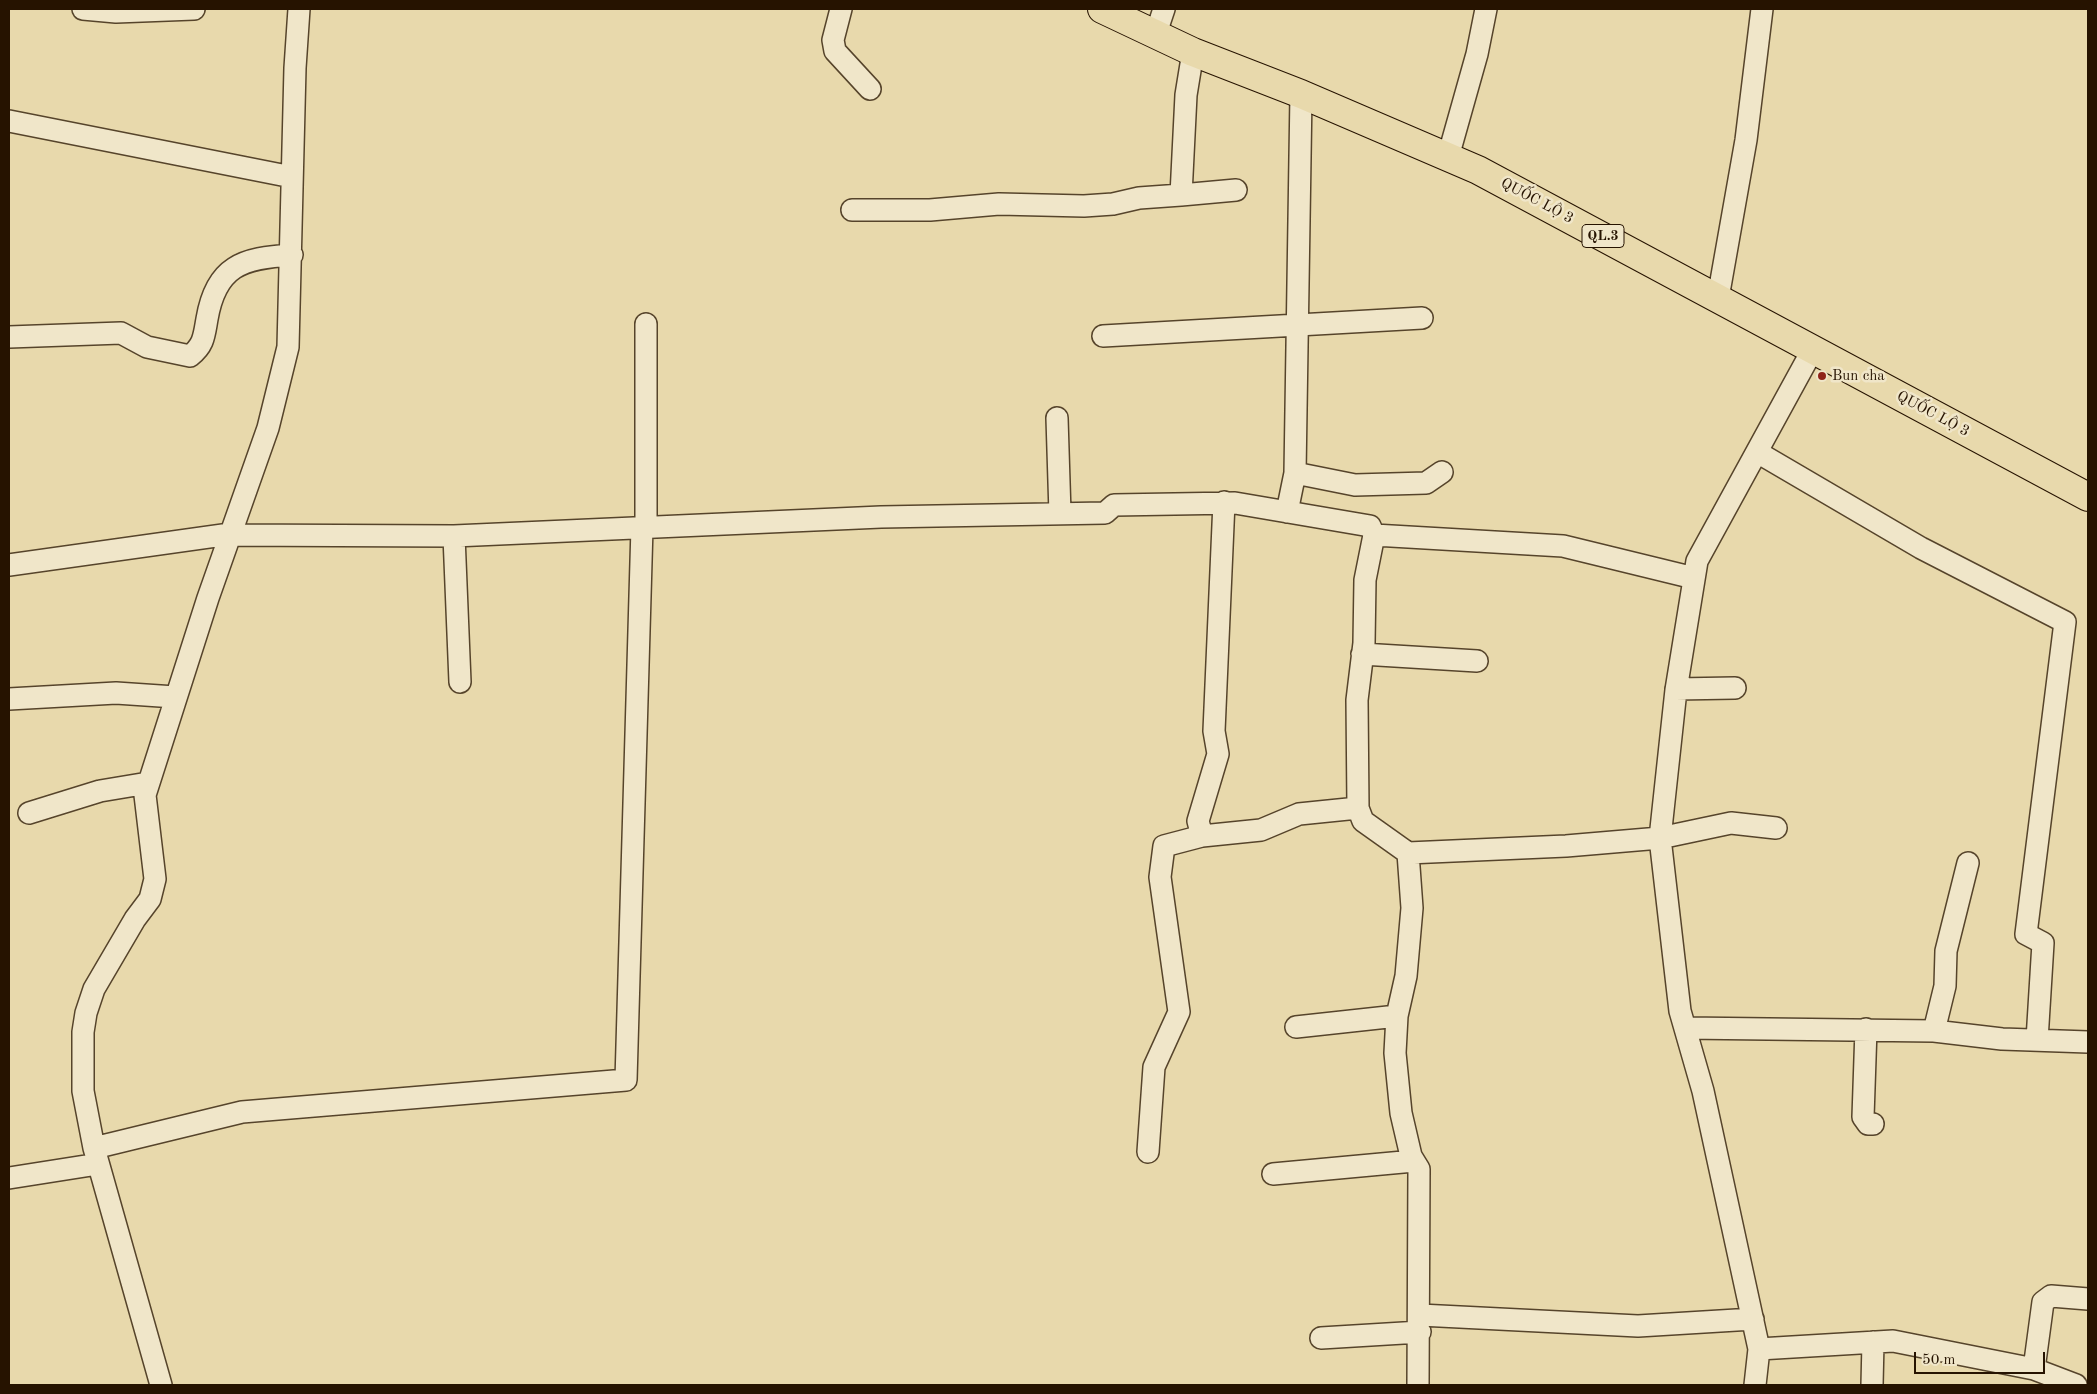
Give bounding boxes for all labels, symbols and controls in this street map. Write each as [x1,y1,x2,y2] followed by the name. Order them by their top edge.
[1497,174,1577,228] street label: QUỐC LỘ 3
[1582,225,1624,248] road number: QL.3
[1832,367,1885,385] place label: Bun cha
[1816,370,1828,382] marker: Bun cha
[1893,387,1973,441] street label: QUỐC LỘ 3
[1917,1342,2048,1374] scale bar
[1922,1353,1956,1368] text: 50 m

